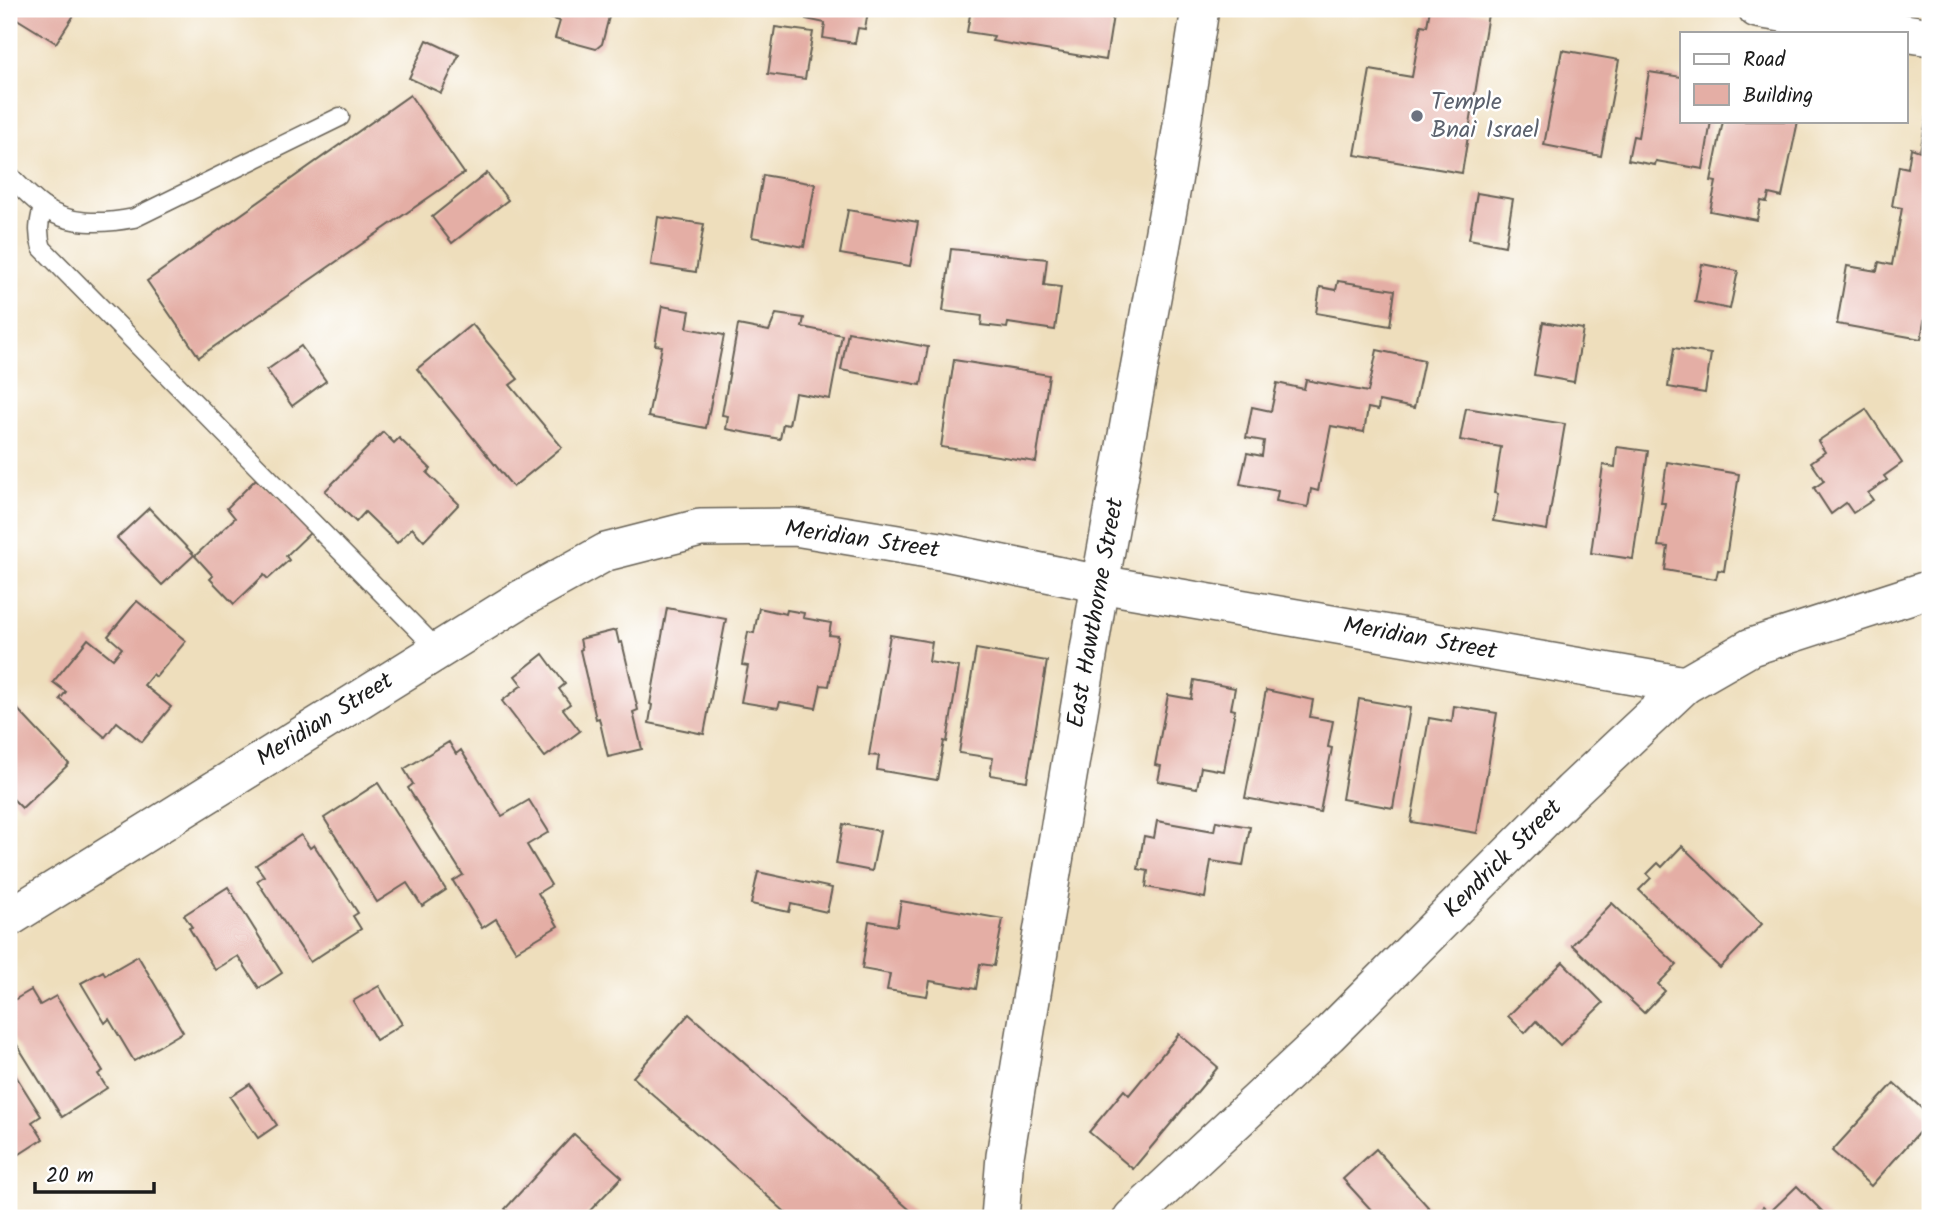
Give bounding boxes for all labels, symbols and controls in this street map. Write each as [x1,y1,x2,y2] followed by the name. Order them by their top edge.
[1680,32,1908,122] legend
[1743,44,1786,77] text: Road
[1743,80,1813,113] text: Building
[1431,83,1539,150] place label: Temple Bnai Israel
[1409,108,1425,124] marker: Temple Bnai Israel
[1057,494,1136,731] street label: East Hawthorne Street
[782,510,942,570] street label: Meridian Street
[1340,606,1501,672] street label: Meridian Street
[249,662,402,778] street label: Meridian Street
[1434,790,1572,928] street label: Kendrick Street
[35,1150,154,1194] scale bar
[46,1160,94,1193] text: 20 m

